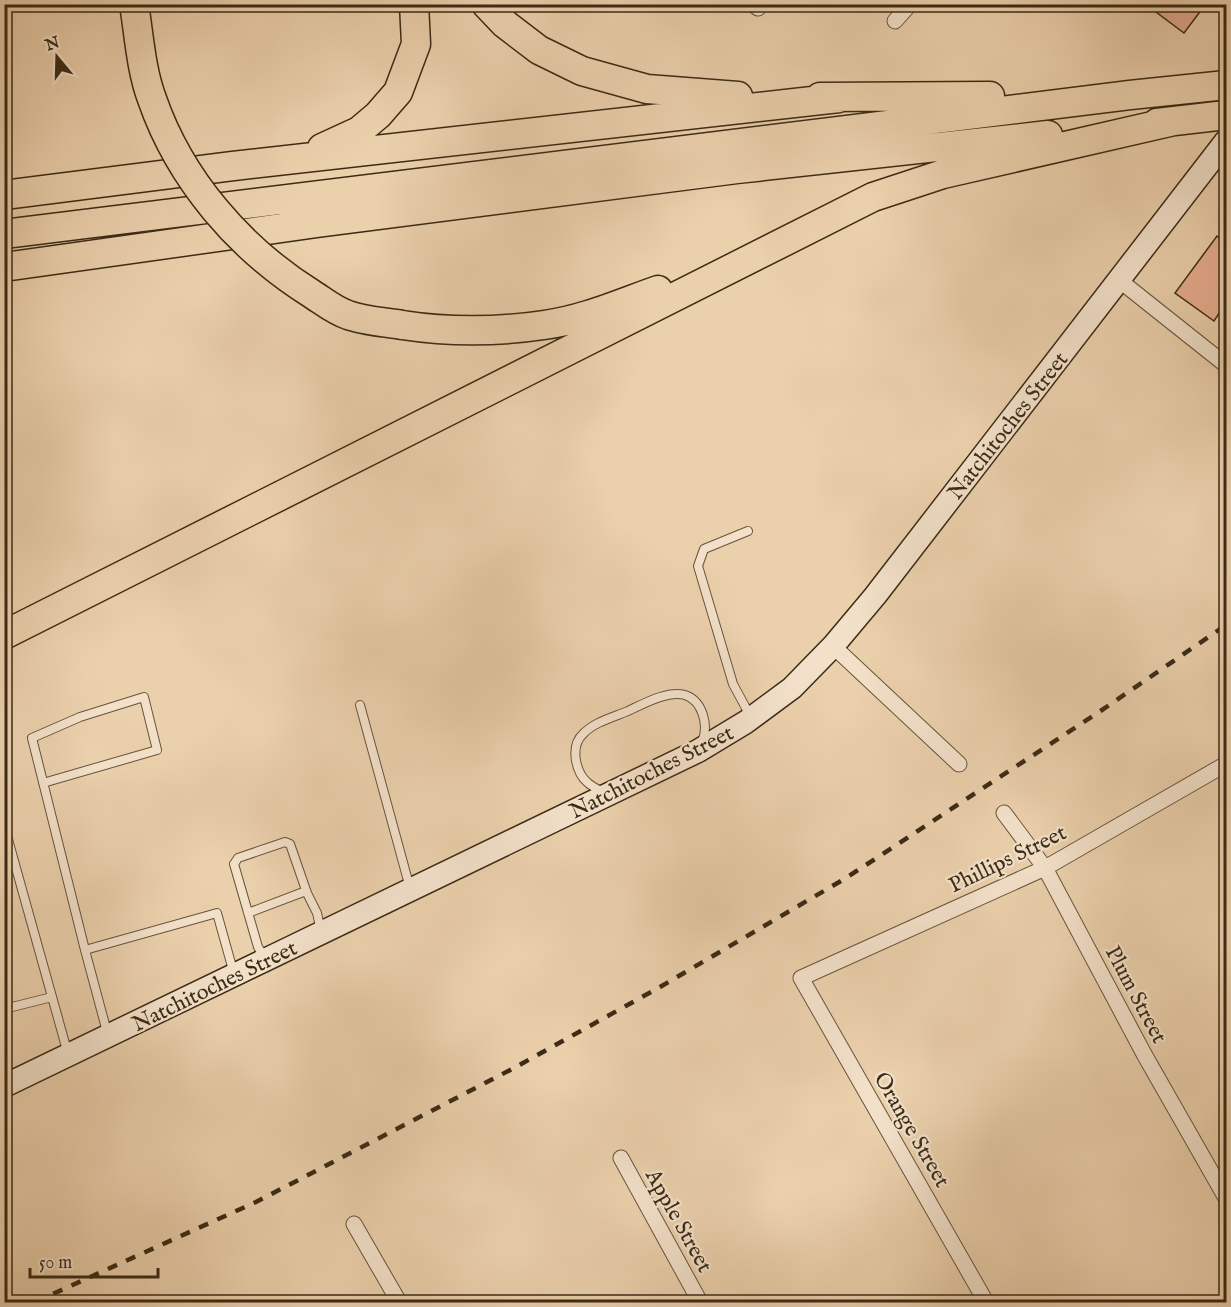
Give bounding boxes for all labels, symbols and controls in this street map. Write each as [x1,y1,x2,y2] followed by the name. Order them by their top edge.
[27,27,87,87] north arrow
[42,33,63,57] text: N
[942,346,1075,506] street label: Natchitoches Street
[565,719,739,826] street label: Natchitoches Street
[945,819,1072,900] street label: Phillips Street
[128,935,302,1039] street label: Natchitoches Street
[1098,941,1173,1049] street label: Plum Street
[867,1067,956,1193] street label: Orange Street
[638,1163,718,1278] street label: Apple Street
[30,1241,158,1279] scale bar
[39,1252,72,1275] text: 50 m

